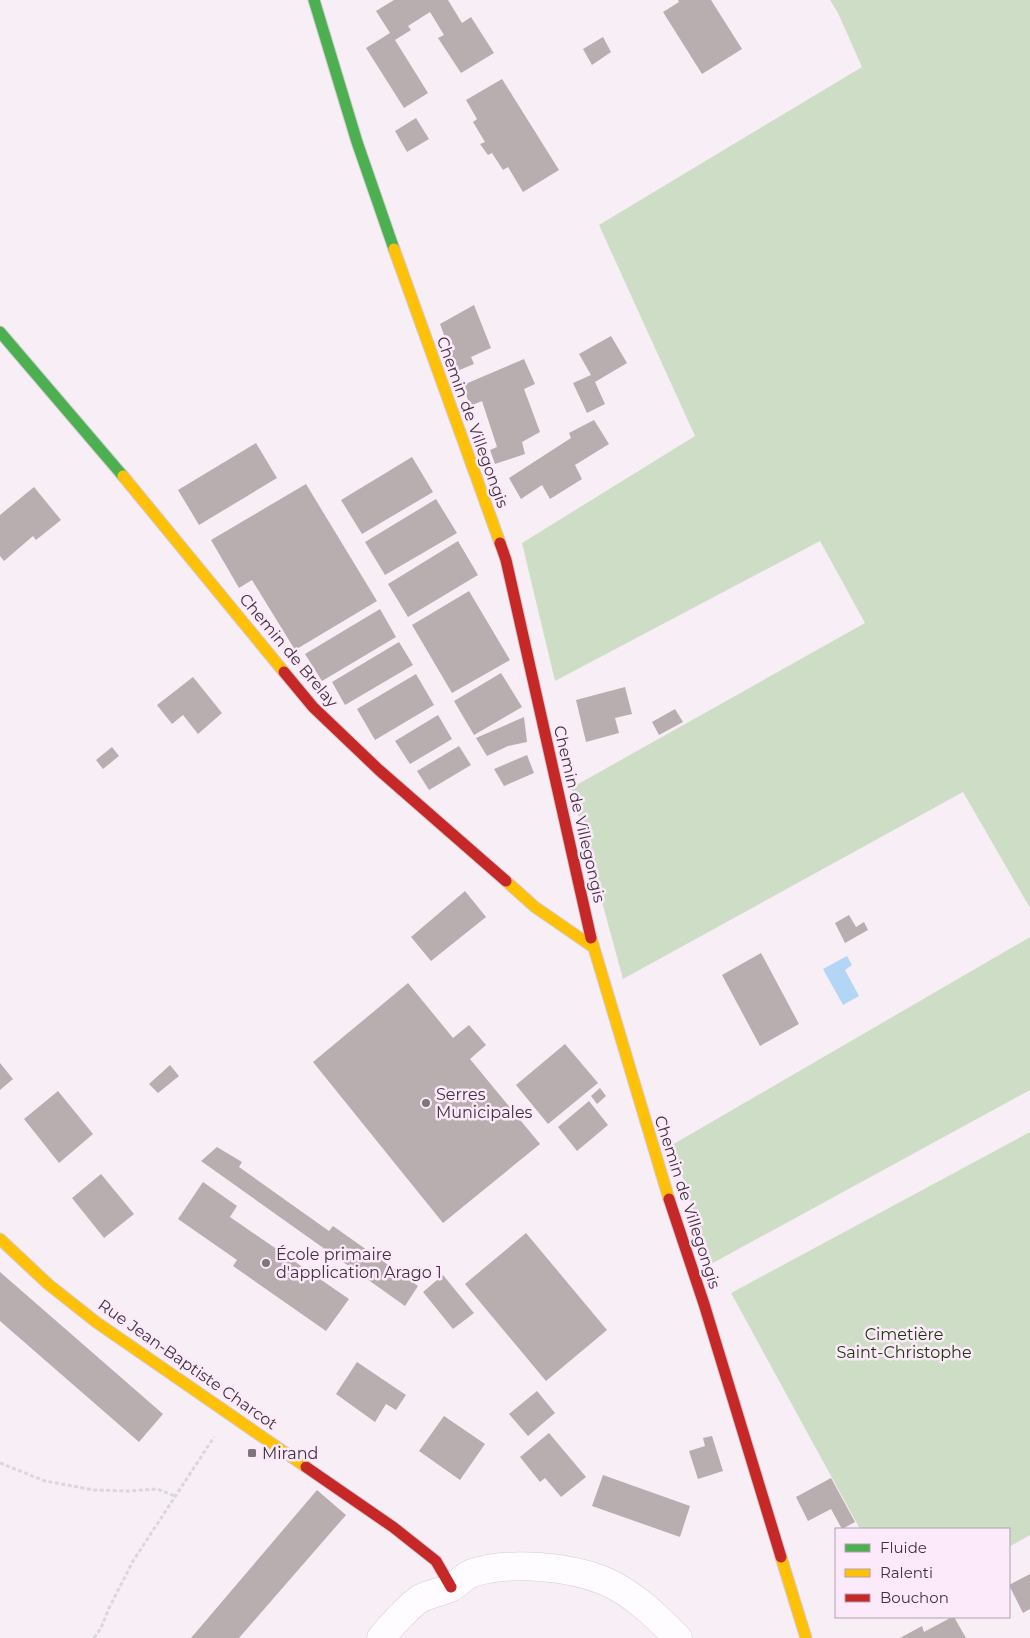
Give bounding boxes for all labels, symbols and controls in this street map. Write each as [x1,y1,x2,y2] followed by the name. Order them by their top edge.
[433,334,513,511] street label: Chemin de Villegongis
[235,589,342,711] street label: Chemin de Brelay
[550,724,609,905] street label: Chemin de Villegongis
[436,1085,533,1122] place label: Serres Municipales
[420,1097,432,1109] marker: Serres Municipales
[650,1113,725,1291] street label: Chemin de Villegongis
[276,1245,442,1282] place label: École primaire d'application Arago 1
[260,1257,272,1269] marker: École primaire d'application Arago 1
[95,1295,281,1434] street label: Rue Jean-Baptiste Charcot
[836,1325,972,1362] park label: Cimetière Saint-Christophe
[262,1444,318,1463] place label: Mirand
[246,1447,258,1459] marker: Mirand
[835,1528,1010,1618] legend
[880,1538,927,1557] text: Fluide
[880,1563,933,1582] text: Ralenti
[880,1588,949,1607] text: Bouchon

